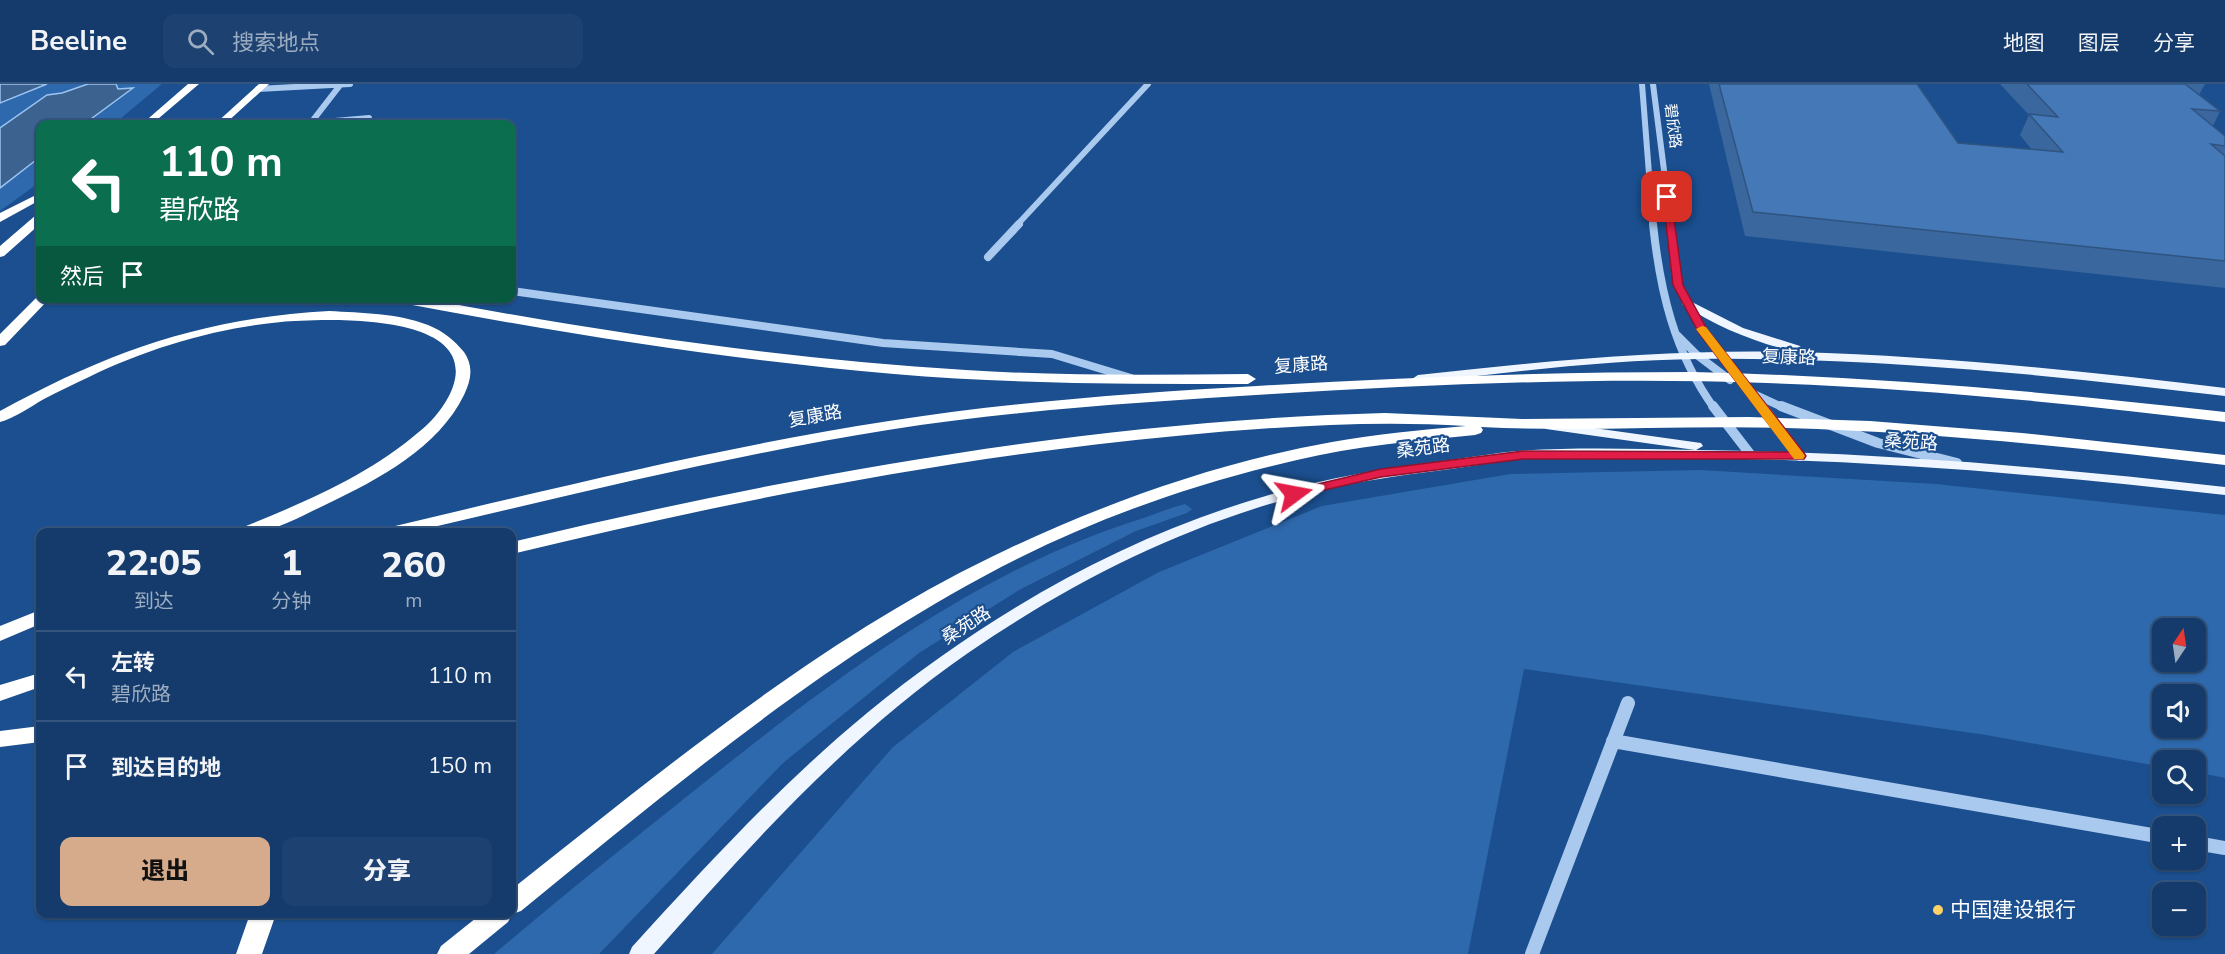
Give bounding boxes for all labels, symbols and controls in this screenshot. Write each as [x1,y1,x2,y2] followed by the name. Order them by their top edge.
[163,14,583,68] search box
[30,22,127,60] text: Beeline
[184,25,217,58] icon: search
[232,28,320,58] text: 搜索地点
[2003,29,2045,57] text: 地图
[2078,29,2120,57] text: 图层
[2153,29,2195,57] text: 分享
[1660,102,1686,150] street label: 碧欣路
[159,134,283,191] text: 110 m
[60,144,138,222] icon: left
[1641,171,1692,222] pin
[1650,180,1683,213] icon: arrive
[159,192,240,229] text: 碧欣路
[116,258,149,291] icon: arrive
[60,262,104,292] text: 然后
[1762,344,1816,370] street label: 复康路
[1273,351,1329,379] street label: 复康路
[786,399,844,433] street label: 复康路
[1883,428,1939,456] street label: 桑苑路
[1395,433,1451,463] street label: 桑苑路
[1262,462,1326,526] position arrow
[106,539,202,588] text: 22:05
[281,539,302,588] text: 1
[381,541,446,590] text: 260
[405,587,422,614] text: m
[134,588,174,615] text: 到达
[271,588,311,615] text: 分钟
[937,600,995,650] street label: 桑苑路
[2152,618,2206,672] north arrow
[2152,618,2206,936] map controls
[111,648,155,678] text: 左转
[60,660,93,693] icon: left
[428,661,492,691] text: 110 m
[111,681,171,708] text: 碧欣路
[2152,684,2206,738] button: sound
[60,750,93,783] icon: arrive
[2152,750,2206,804] button: search
[428,751,492,781] text: 150 m
[111,753,221,783] text: 到达目的地
[2152,816,2206,870] button: +
[60,837,270,906] button: 退出
[282,837,492,906] button: 分享
[2152,882,2206,936] button: −
[1950,896,2076,924] place label: 中国建设银行
[1931,903,1945,917] marker: 中国建设银行

